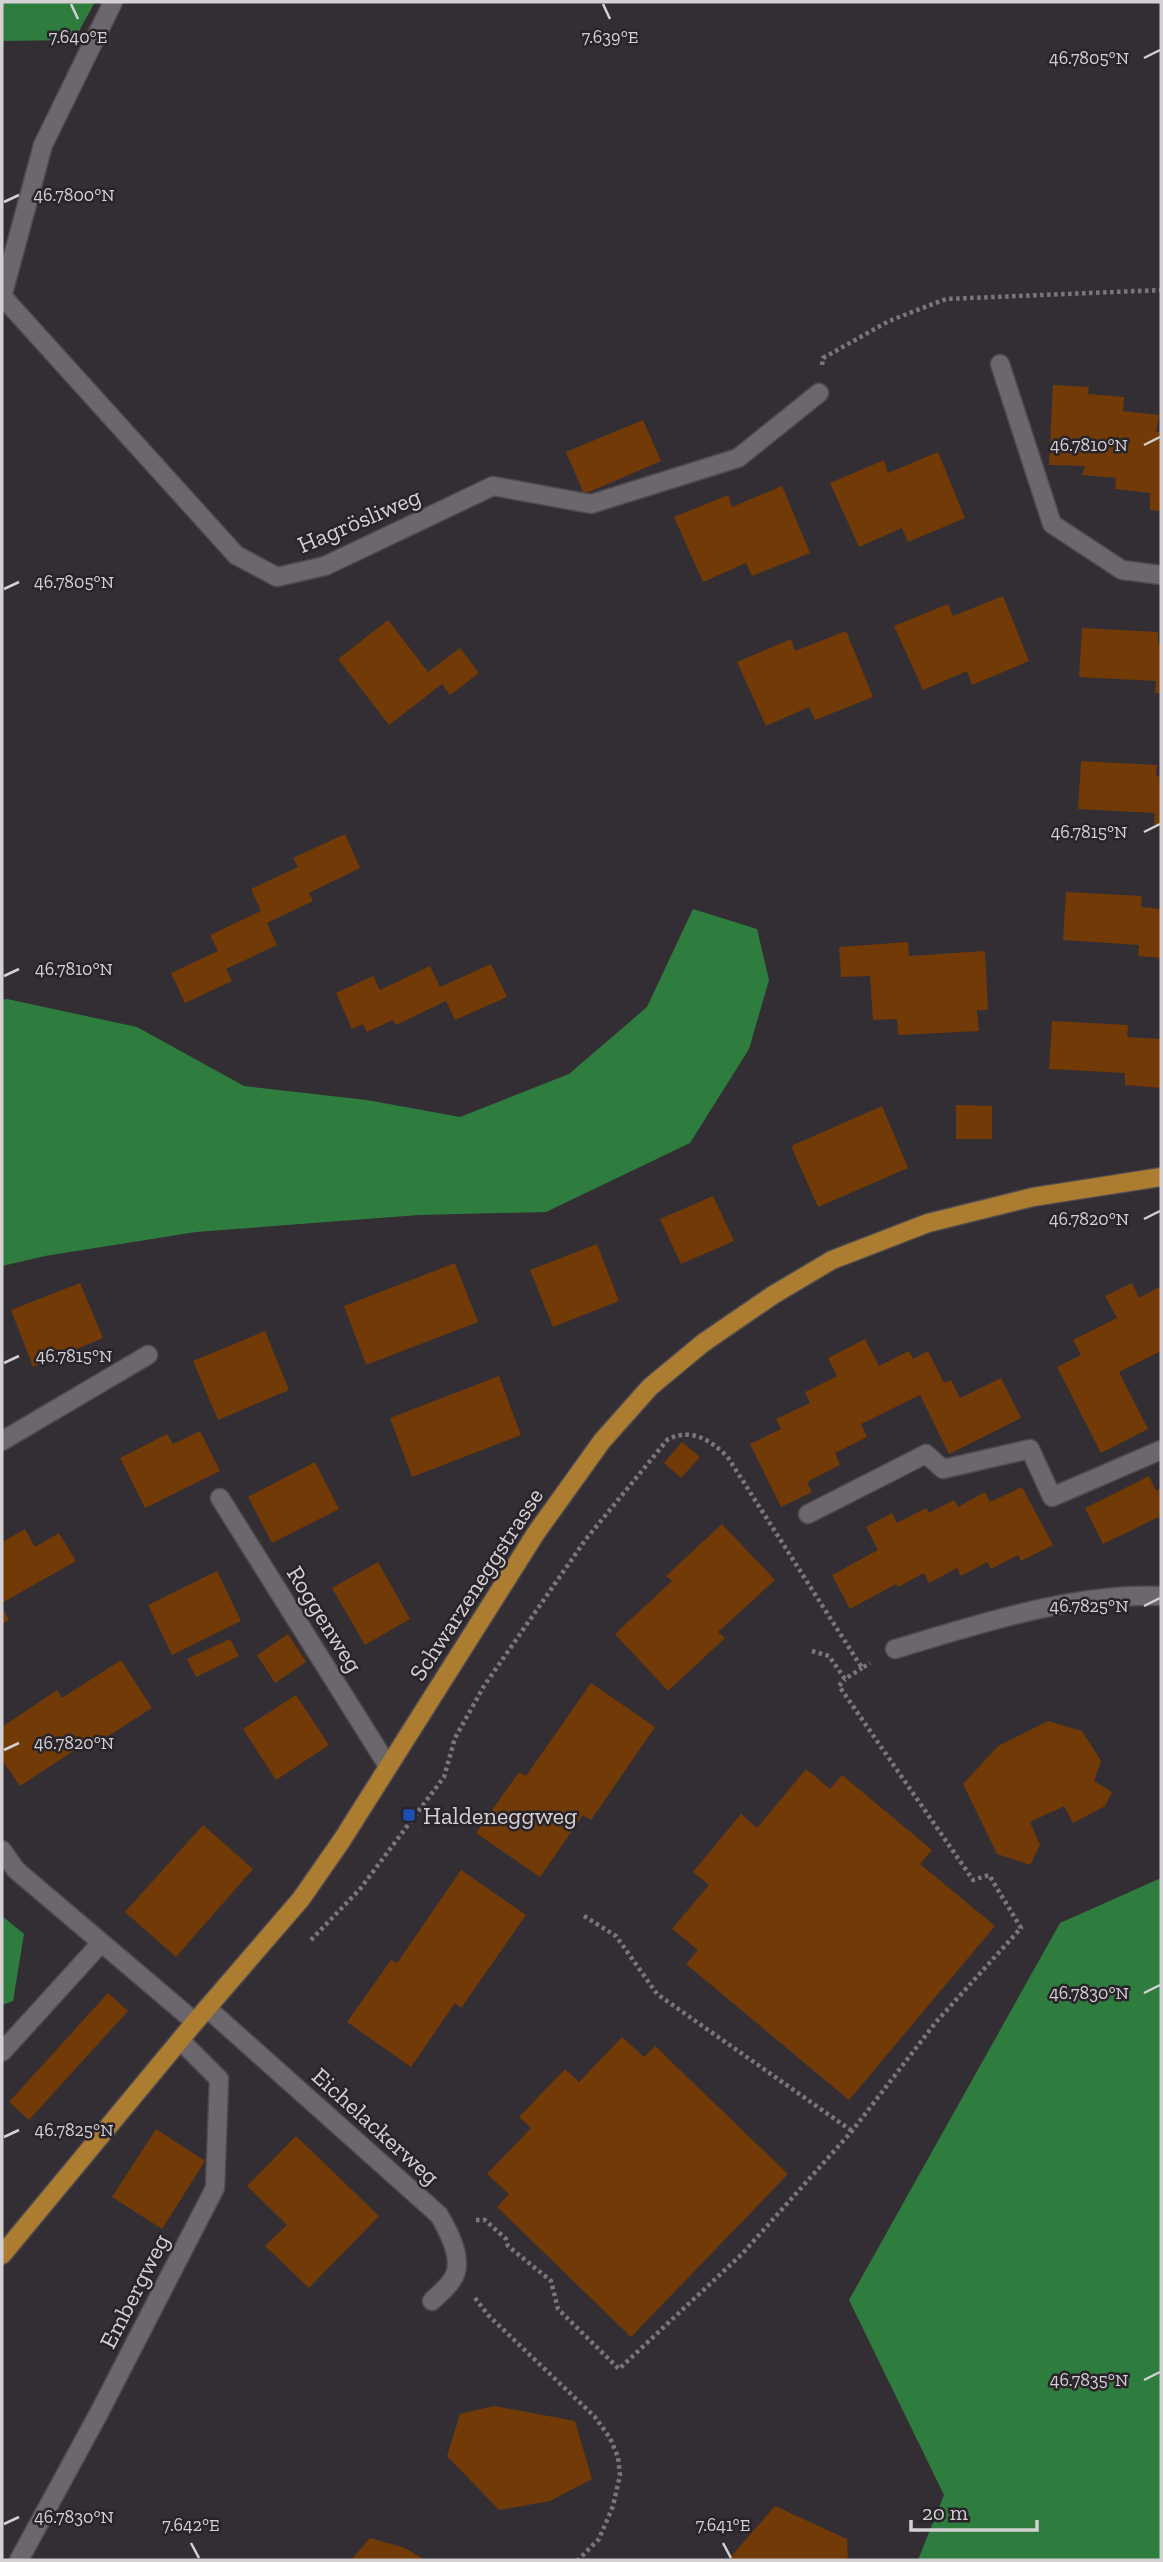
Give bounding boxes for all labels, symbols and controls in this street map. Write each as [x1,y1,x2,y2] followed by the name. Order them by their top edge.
[49,26,107,48] text: 7.640°E
[582,26,638,48] text: 7.639°E
[1049,47,1129,69] text: 46.7805°N
[33,184,115,206] text: 46.7800°N
[1050,434,1128,456] text: 46.7810°N
[293,481,425,559] street label: Hagrösliweg
[34,571,114,593] text: 46.7805°N
[1051,821,1127,843] text: 46.7815°N
[35,958,113,980] text: 46.7810°N
[1049,1208,1129,1230] text: 46.7820°N
[36,1345,112,1367] text: 46.7815°N
[403,1482,549,1686] street label: Schwarzeneggstrasse
[281,1560,369,1678] street label: Roggenweg
[1050,1595,1128,1617] text: 46.7825°N
[34,1732,114,1754] text: 46.7820°N
[423,1801,577,1830] place label: Haldeneggweg
[401,1807,417,1823] marker: Haldeneggweg
[1049,1982,1129,2004] text: 46.7830°N
[306,2061,446,2191] street label: Eichelackerweg
[35,2119,113,2141] text: 46.7825°N
[93,2229,175,2353] street label: Embergweg
[1050,2369,1128,2391] text: 46.7835°N
[911,2488,1037,2532] scale bar
[922,2500,968,2525] text: 20 m
[34,2506,114,2528] text: 46.7830°N
[162,2514,220,2536] text: 7.642°E
[696,2514,750,2536] text: 7.641°E

